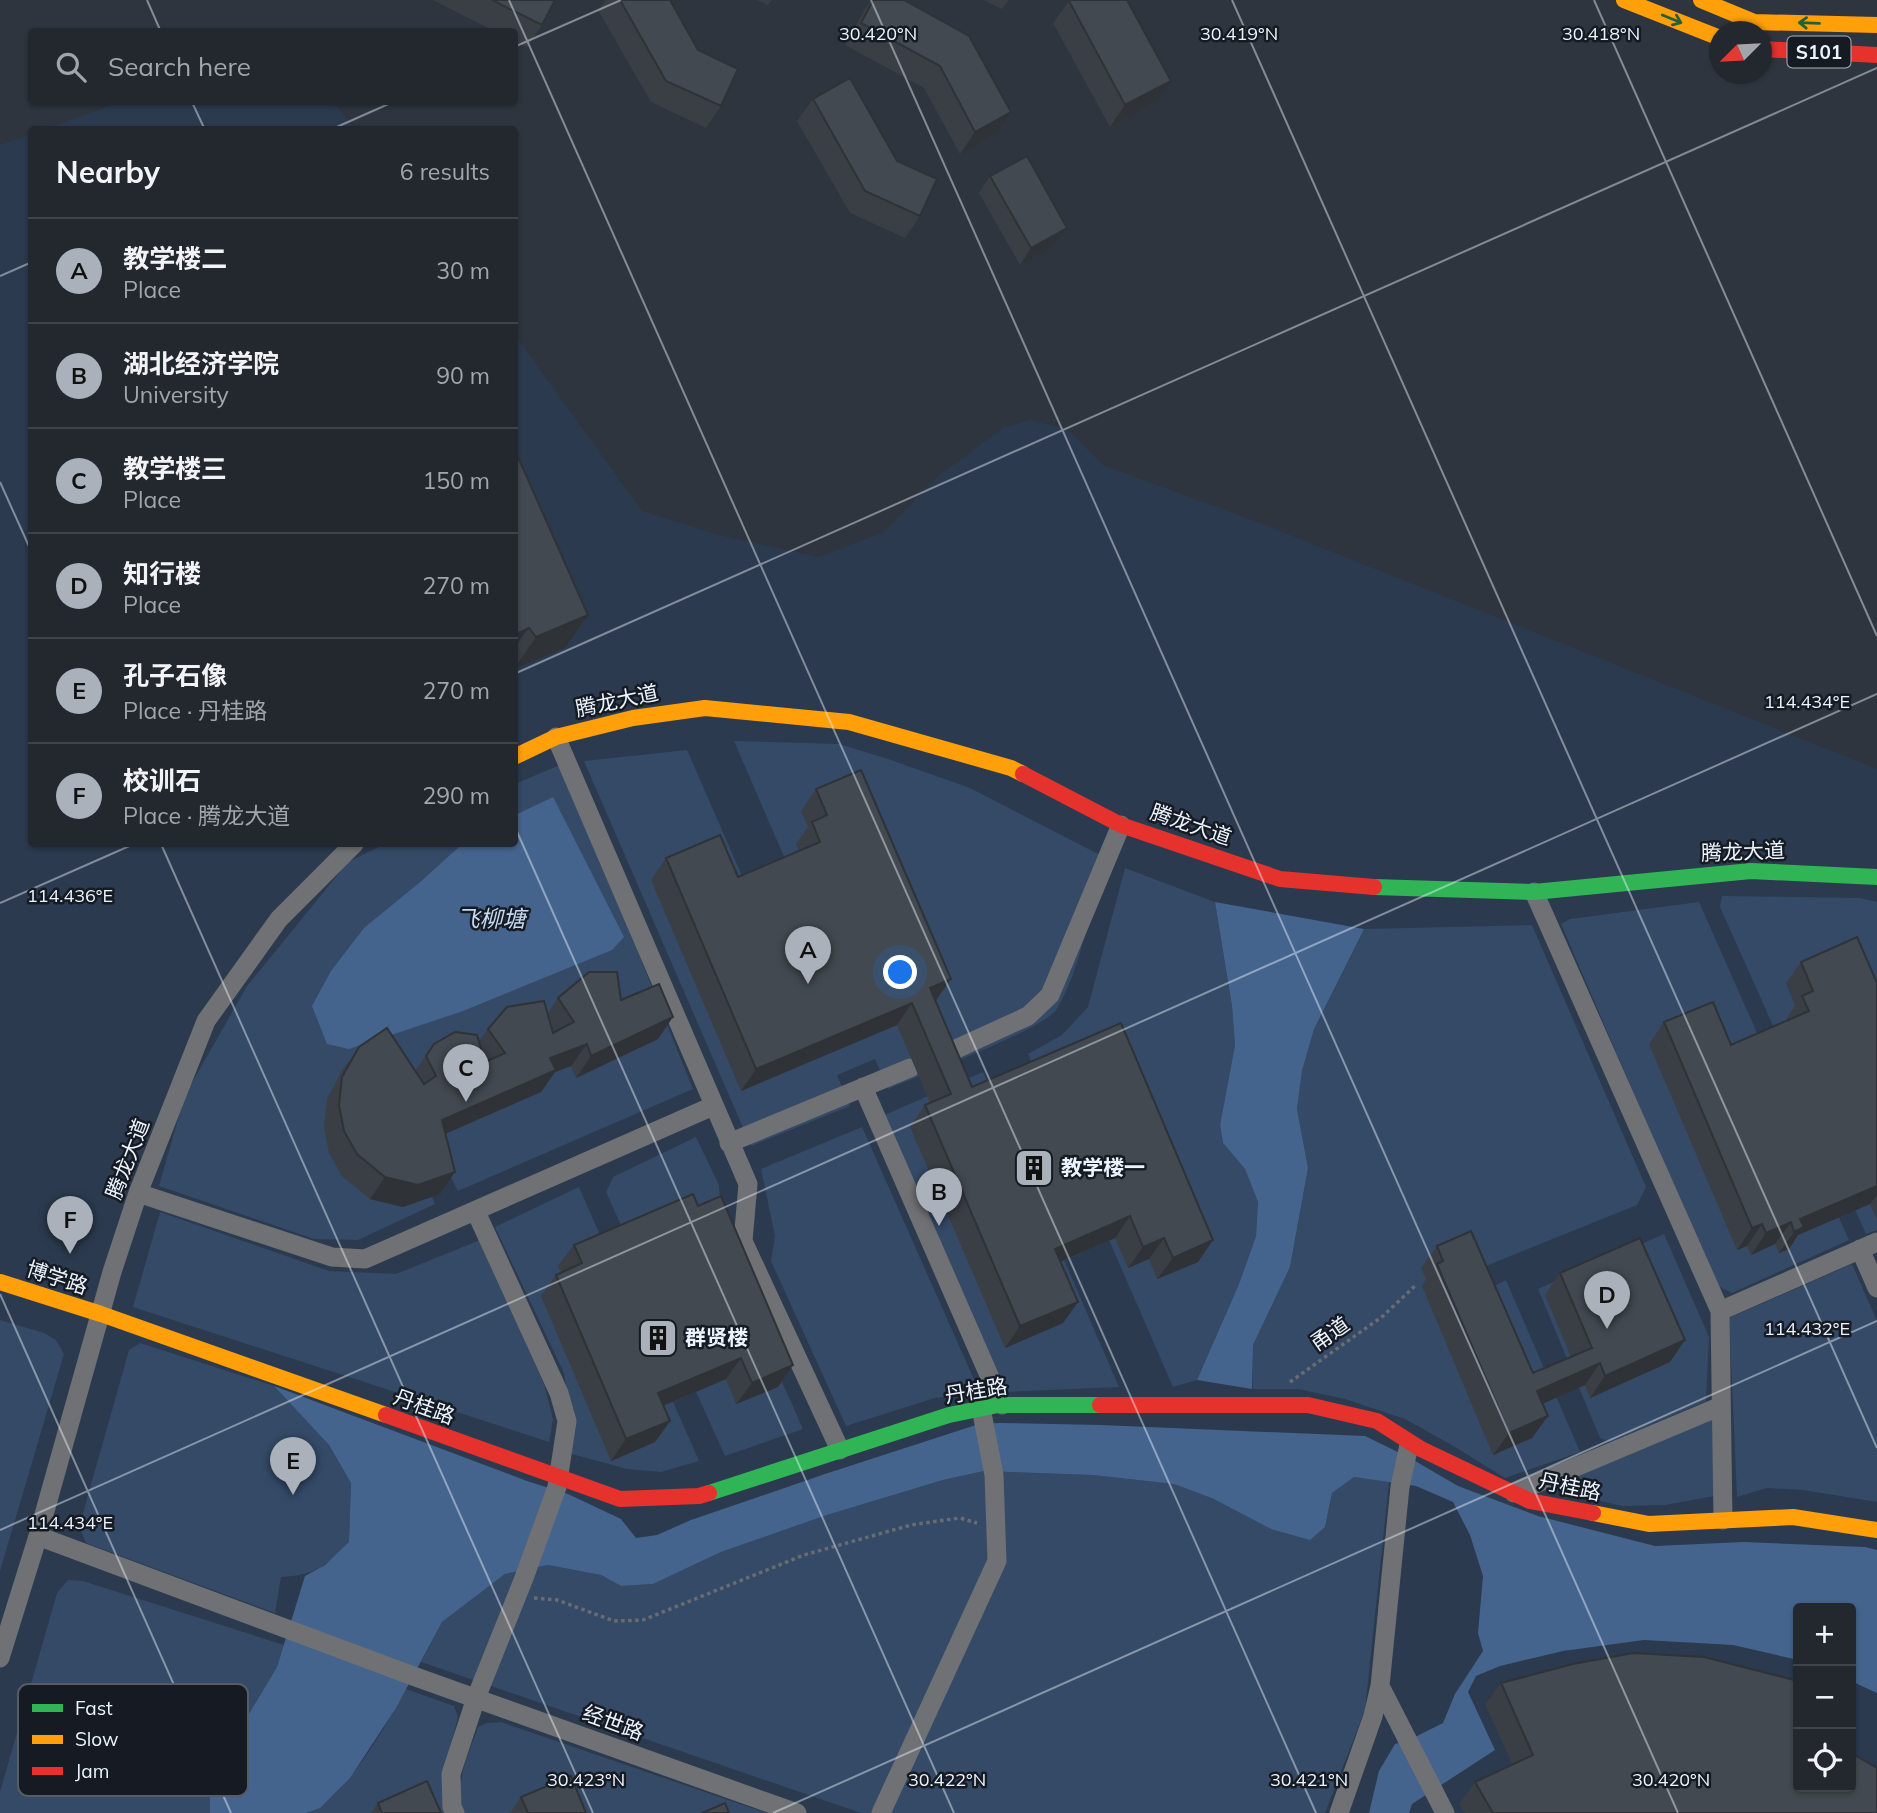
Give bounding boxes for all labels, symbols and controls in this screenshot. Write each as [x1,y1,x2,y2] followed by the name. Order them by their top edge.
[1661,14,1682,27] one-way arrow
[1798,17,1821,30] one-way arrow
[1709,21,1772,84] north arrow
[839,22,917,45] text: 30.420°N
[1200,22,1278,45] text: 30.419°N
[1562,22,1640,45] text: 30.418°N
[28,28,518,105] search box
[1787,36,1850,68] road number: S101
[52,48,90,86] icon: search
[108,50,251,83] text: Search here
[56,153,160,191] text: Nearby
[400,157,490,186] text: 6 results
[123,242,227,275] text: 教学楼二
[70,256,88,285] text: A
[436,256,490,285] text: 30 m
[123,275,181,304] text: Place
[123,347,279,380] text: 湖北经济学院
[71,361,87,390] text: B
[436,361,490,390] text: 90 m
[123,380,229,409] text: University
[123,452,227,485] text: 教学楼三
[71,466,87,495] text: C
[422,466,490,495] text: 150 m
[123,485,181,514] text: Place
[123,557,201,590] text: 知行楼
[70,571,88,600] text: D
[422,571,490,600] text: 270 m
[123,590,181,619] text: Place
[123,659,227,692] text: 孔子石像
[72,676,86,705] text: E
[422,676,490,705] text: 270 m
[573,679,661,721] street label: 腾龙大道
[1764,690,1850,713] text: 114.434°E
[123,696,267,725] text: Place · 丹桂路
[123,764,201,797] text: 校训石
[72,781,86,810] text: F
[422,781,490,810] text: 290 m
[1147,798,1235,850] street label: 腾龙大道
[123,801,290,830] text: Place · 腾龙大道
[1701,837,1785,865] street label: 腾龙大道
[27,884,113,907] text: 114.436°E
[457,904,530,933] water label: 飞柳塘
[785,926,831,984] pin: A
[883,955,917,989] your location
[443,1044,489,1102] pin: C
[100,1115,154,1203] street label: 腾龙大道
[1013,1147,1055,1189] building icon: 教学楼一
[1061,1154,1145,1180] place label: 教学楼一
[916,1168,962,1226] pin: B
[47,1196,93,1254] pin: F
[23,1255,91,1299] street label: 博学路
[1584,1271,1630,1329] pin: D
[1305,1310,1354,1356] street label: 甬道
[637,1317,679,1359] building icon: 群贤楼
[1764,1317,1850,1340] text: 114.432°E
[685,1324,748,1350] place label: 群贤楼
[943,1372,1009,1408] street label: 丹桂路
[390,1383,458,1429] street label: 丹桂路
[270,1437,316,1495] pin: E
[1537,1467,1604,1505] street label: 丹桂路
[27,1511,113,1534] text: 114.434°E
[1793,1603,1856,1792] map controls
[1793,1603,1856,1666] button: +
[1793,1666,1856,1729] button: −
[18,1684,248,1796] legend
[75,1696,113,1720] text: Fast
[579,1699,647,1745] street label: 经世路
[75,1727,119,1751] text: Slow
[1793,1729,1856,1792] button: locate
[75,1759,109,1783] text: Jam
[547,1768,625,1791] text: 30.423°N
[908,1768,986,1791] text: 30.422°N
[1270,1768,1348,1791] text: 30.421°N
[1632,1768,1710,1791] text: 30.420°N

